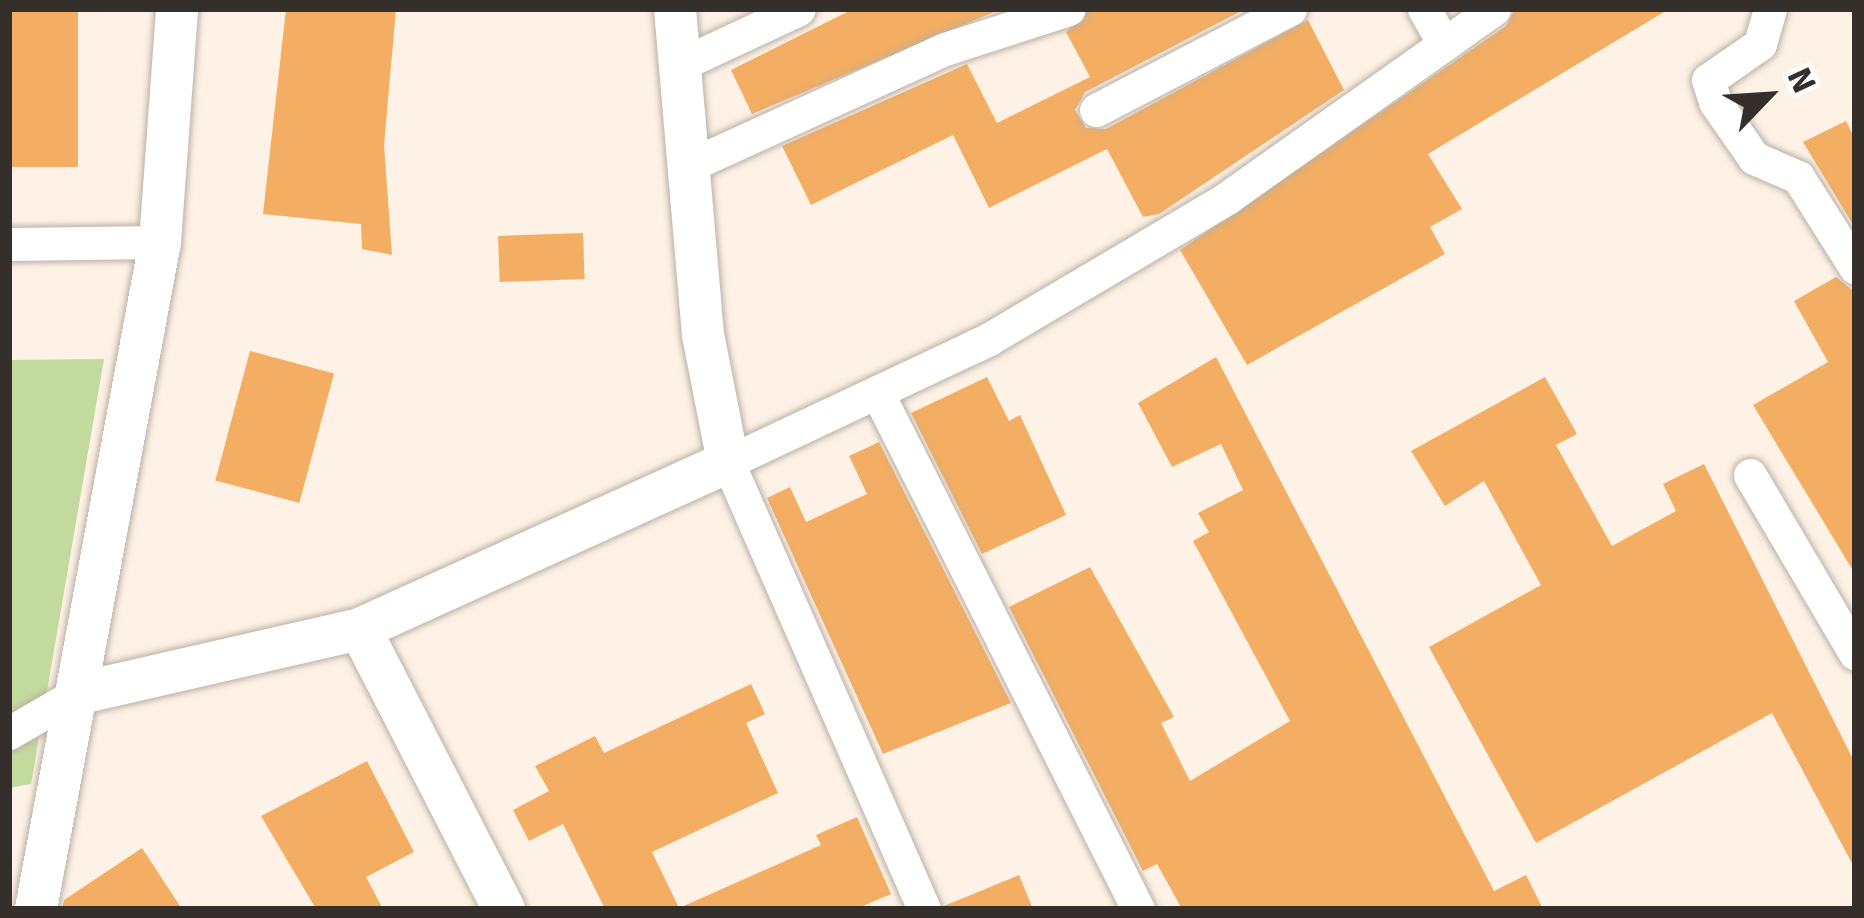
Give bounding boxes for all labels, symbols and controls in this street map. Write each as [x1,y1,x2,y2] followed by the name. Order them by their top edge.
[1708,36,1828,156] north arrow
[1778,62,1825,100] text: N

